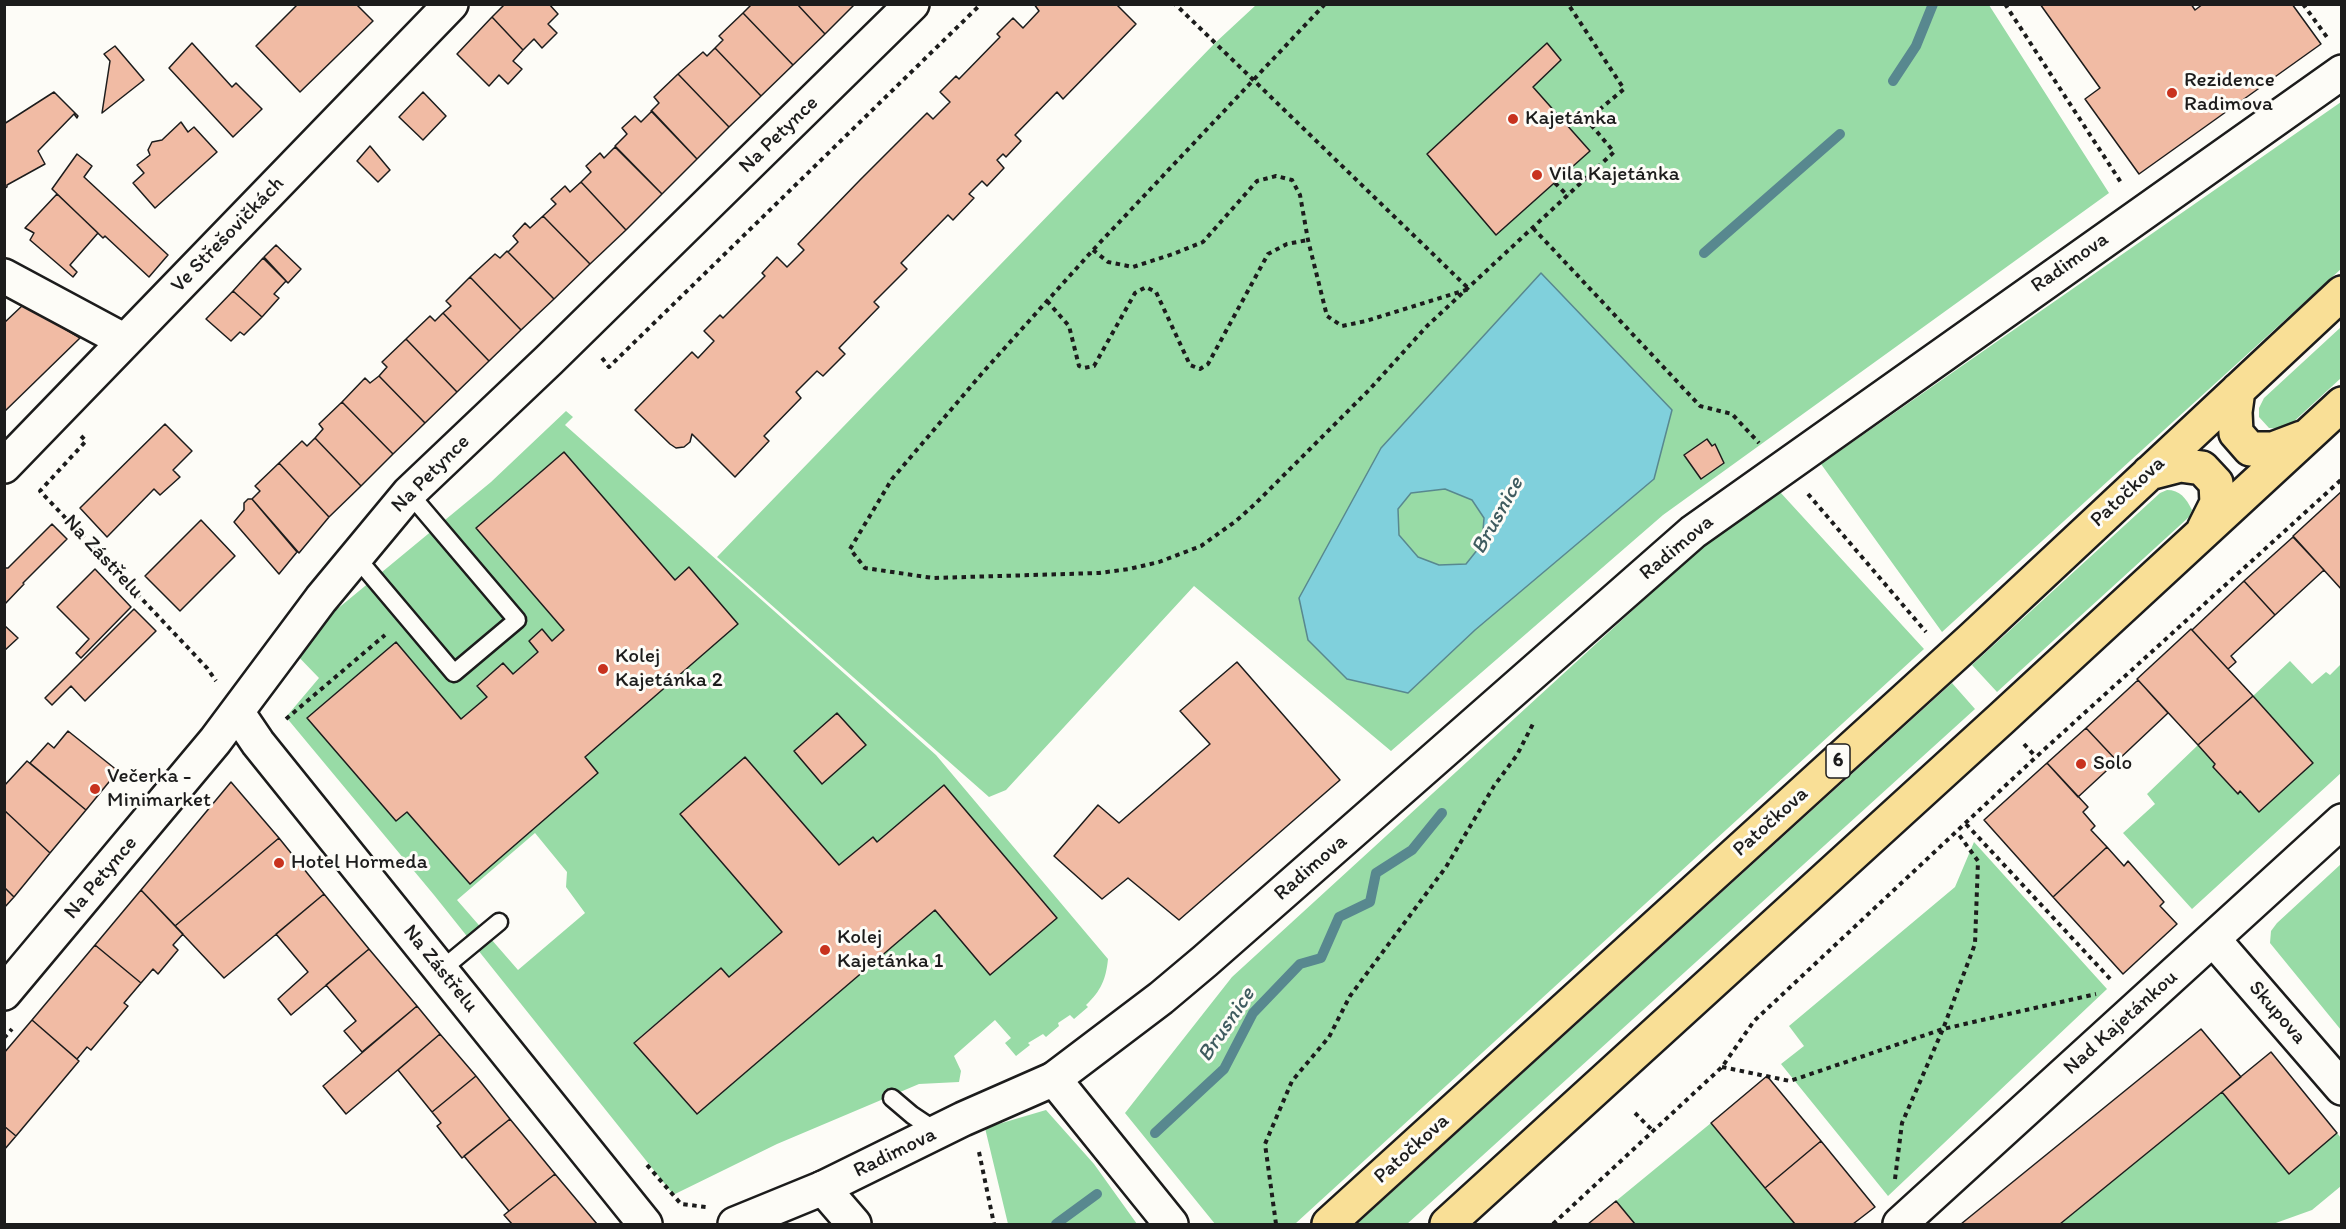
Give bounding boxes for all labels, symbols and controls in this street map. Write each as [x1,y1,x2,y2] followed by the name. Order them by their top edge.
[2184,68,2275,118] place label: Rezidence Radimova
[2165,86,2179,100] marker: Rezidence Radimova
[734,91,824,179] street label: Na Petynce
[1525,106,1617,132] place label: Kajetánka
[1506,112,1520,126] marker: Kajetánka
[1549,162,1680,188] place label: Vila Kajetánka
[1530,168,1544,182] marker: Vila Kajetánka
[166,172,290,298] street label: Ve Střešovičkách
[2026,227,2114,299] street label: Radimova
[386,429,476,519] street label: Na Petynce
[2086,451,2170,533] street label: Patočkova
[1466,473,1530,559] water label: Brusnice
[58,510,148,604] street label: Na Zástřelu
[1635,510,1719,586] street label: Radimova
[615,644,723,694] place label: Kolej Kajetánka 2
[596,662,610,676] marker: Kolej Kajetánka 2
[1826,744,1850,778] road number: 6
[2093,751,2132,777] place label: Solo
[2074,757,2088,771] marker: Solo
[107,764,211,814] place label: Večerka - Minimarket
[88,782,102,796] marker: Večerka - Minimarket
[1728,782,1814,862] street label: Patočkova
[1269,829,1353,907] street label: Radimova
[59,831,143,925] street label: Na Petynce
[291,850,428,876] place label: Hotel Hormeda
[272,856,286,870] marker: Hotel Hormeda
[397,920,483,1018] street label: Na Zástřelu
[837,925,943,975] place label: Kolej Kajetánka 1
[818,943,832,957] marker: Kolej Kajetánka 1
[2059,965,2183,1081] street label: Nad Kajetánkou
[2243,976,2311,1050] street label: Skupova
[1193,983,1261,1067] water label: Brusnice
[1369,1109,1455,1189] street label: Patočkova
[850,1122,940,1184] street label: Radimova

